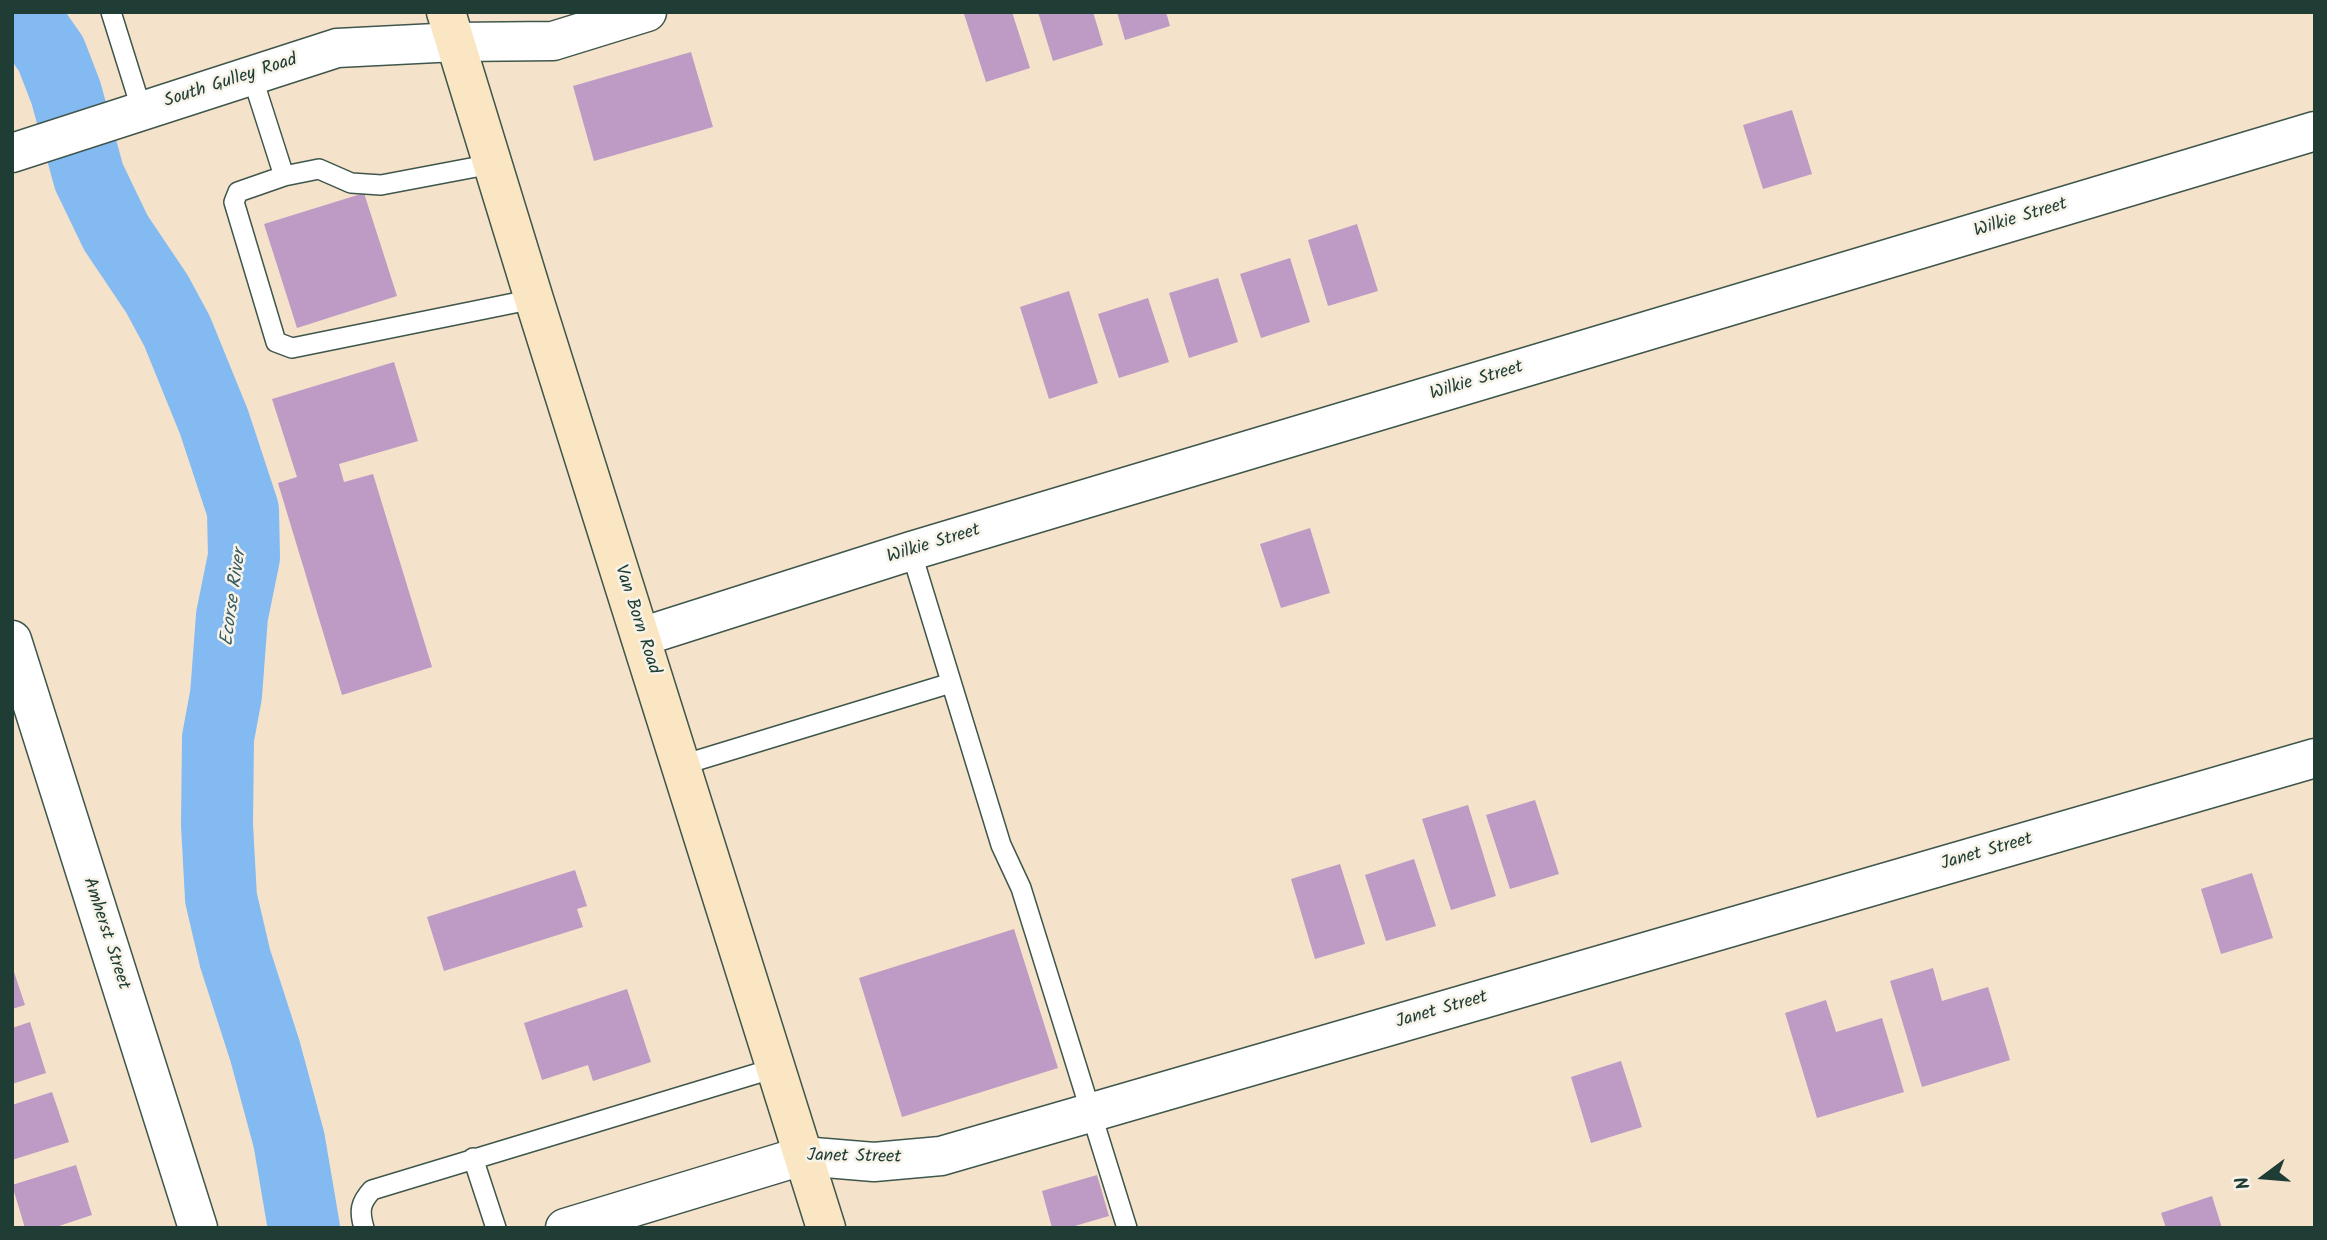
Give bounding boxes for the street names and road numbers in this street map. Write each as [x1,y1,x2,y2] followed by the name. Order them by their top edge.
[162,50,300,114] street label: South Gulley Road
[1972,195,2070,243] street label: Wilkie Street
[1428,358,1526,406] street label: Wilkie Street
[885,521,983,569] street label: Wilkie Street
[608,563,664,677] street label: Van Born Road
[1939,830,2035,876] street label: Janet Street
[77,875,133,993] street label: Amherst Street
[1394,988,1490,1034] street label: Janet Street
[807,1146,901,1170] street label: Janet Street

